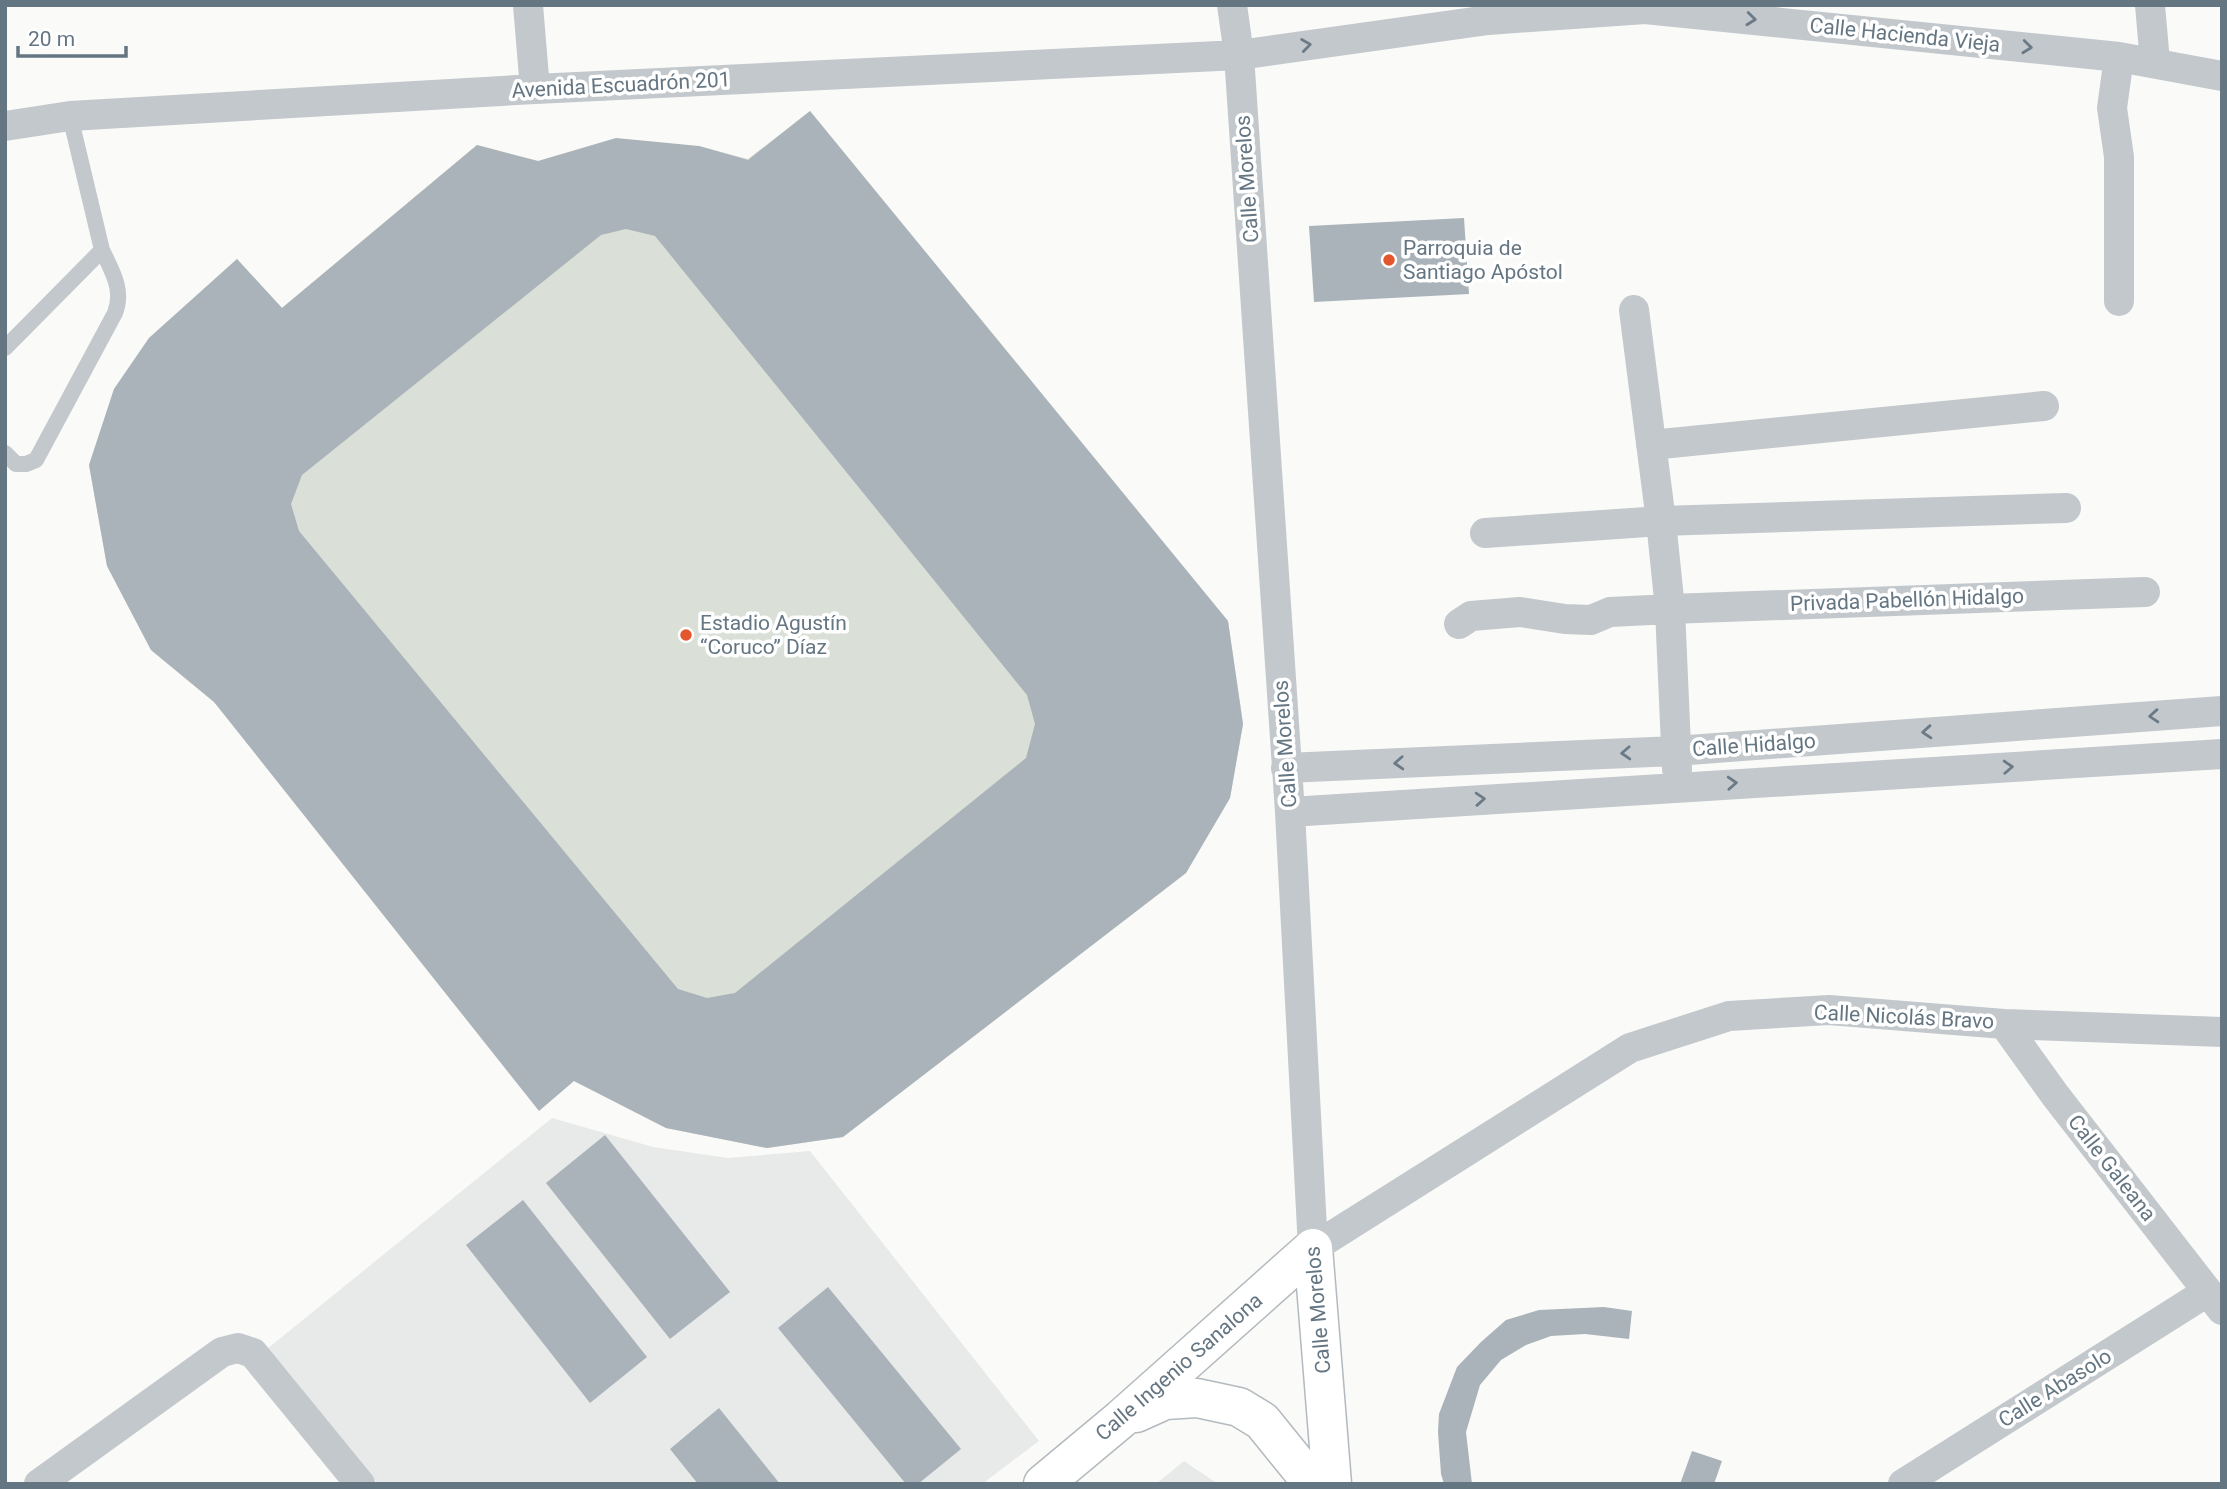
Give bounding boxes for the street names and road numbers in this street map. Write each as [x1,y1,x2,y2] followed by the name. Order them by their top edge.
[1809,13,2001,57] street label: Calle Hacienda Vieja
[511,67,731,103] street label: Avenida Escuadrón 201
[1231,114,1263,244] street label: Calle Morelos
[1790,584,2024,616] street label: Privada Pabellón Hidalgo
[1269,679,1301,809] street label: Calle Morelos
[1691,729,1817,761] street label: Calle Hidalgo
[1813,1000,1995,1034] street label: Calle Nicolás Bravo
[2063,1110,2161,1226] street label: Calle Galeana
[1300,1245,1336,1375] street label: Calle Morelos
[1091,1288,1267,1446] street label: Calle Ingenio Sanalona
[1994,1344,2116,1432] street label: Calle Abasolo

